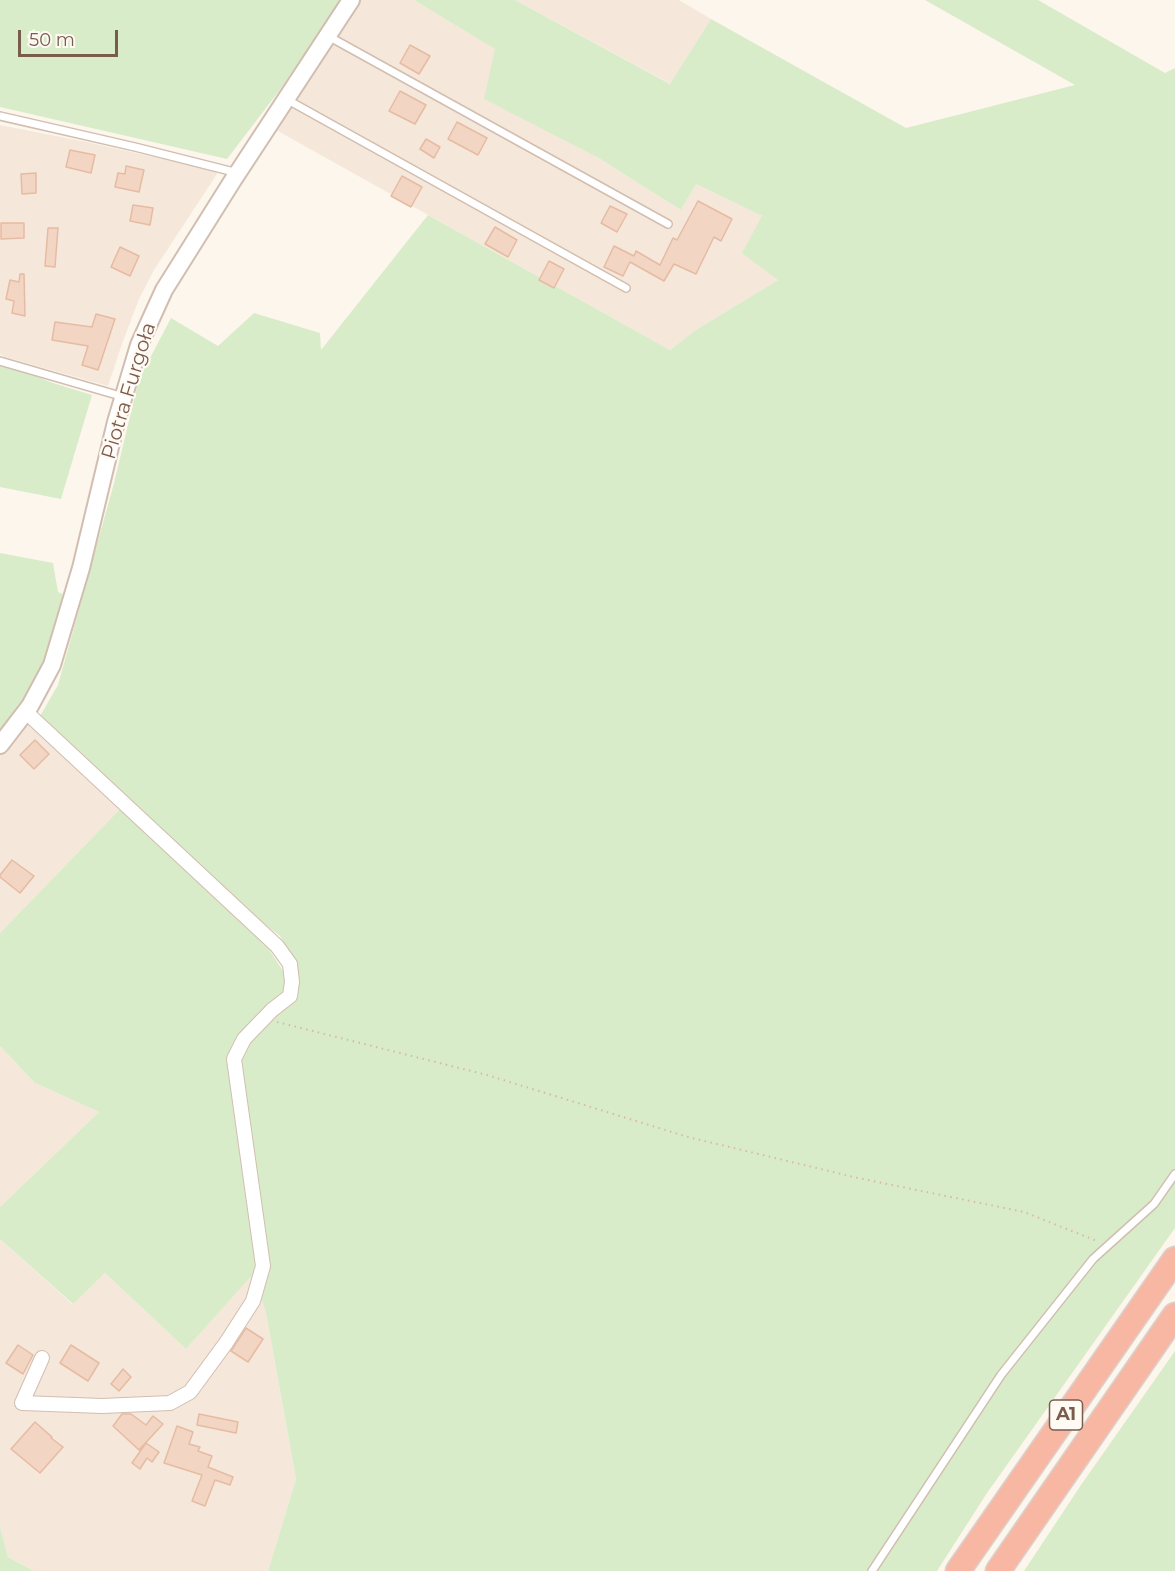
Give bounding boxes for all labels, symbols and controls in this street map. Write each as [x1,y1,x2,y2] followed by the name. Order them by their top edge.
[21,18,122,56] scale bar
[29,29,75,51] text: 50 m
[97,320,161,462] street label: Piotra Furgoła
[1050,1400,1082,1430] road number: A1

